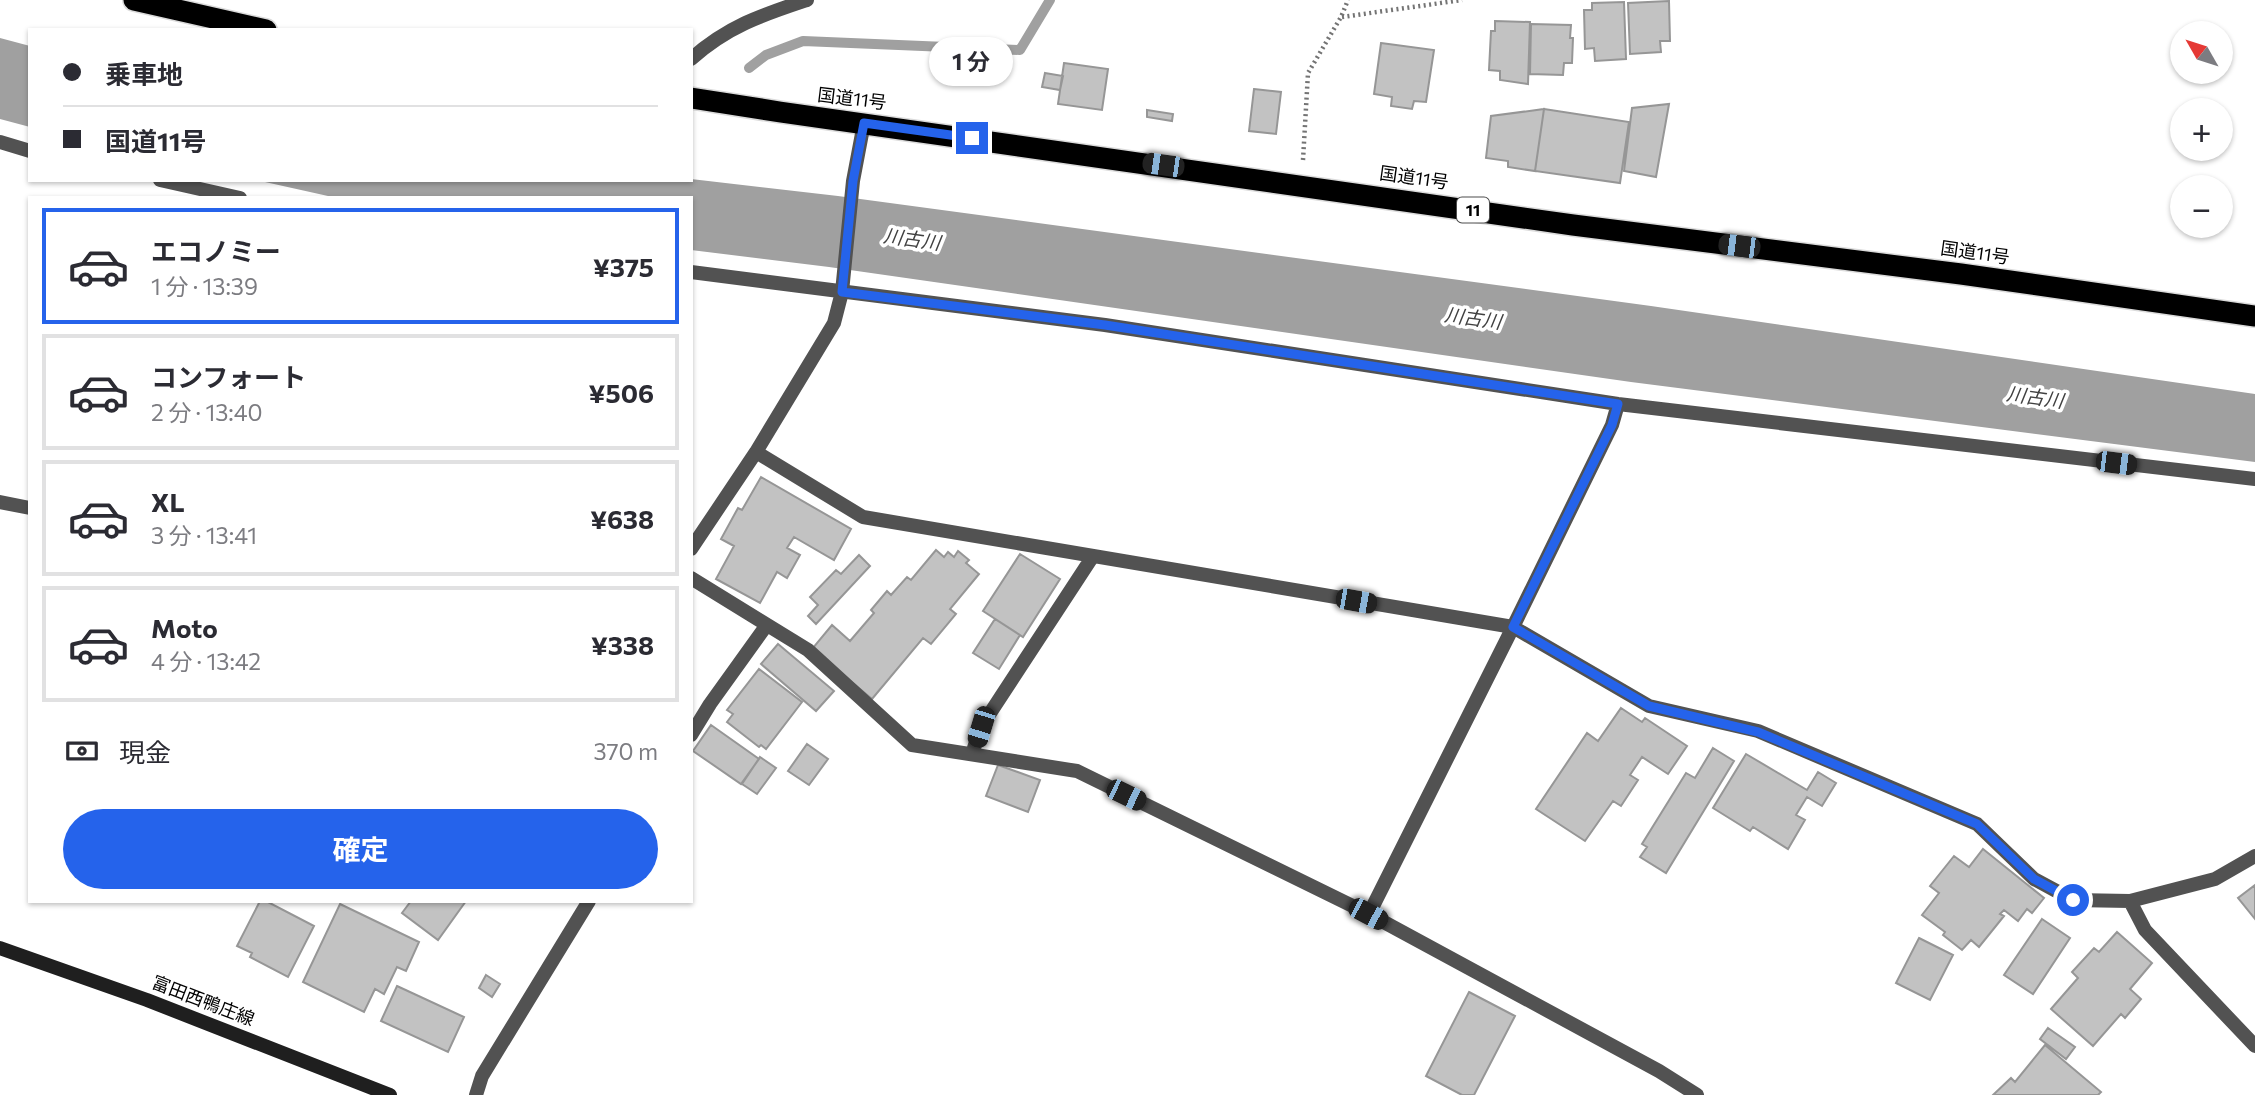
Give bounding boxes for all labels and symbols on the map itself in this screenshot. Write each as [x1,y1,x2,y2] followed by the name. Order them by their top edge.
[2170,21,2233,84] north arrow
[930,37,1014,86] callout: 1 分
[816,83,888,113] street label: 国道11号
[956,122,988,154] route end
[1141,152,1186,178] car
[1378,161,1450,193] street label: 国道11号
[1457,198,1489,222] road number: 11
[882,223,944,254] water label: 川古川
[1717,233,1762,259] car
[1939,236,2011,268] street label: 国道11号
[1443,302,1505,333] water label: 川古川
[2005,381,2067,412] water label: 川古川
[2094,450,2139,476] car
[1334,587,1379,615] car
[965,704,998,750] car
[1103,776,1150,814] car
[2057,884,2089,916] route start
[1345,895,1392,933] car
[149,970,258,1030] street label: 富田西鴨庄線

